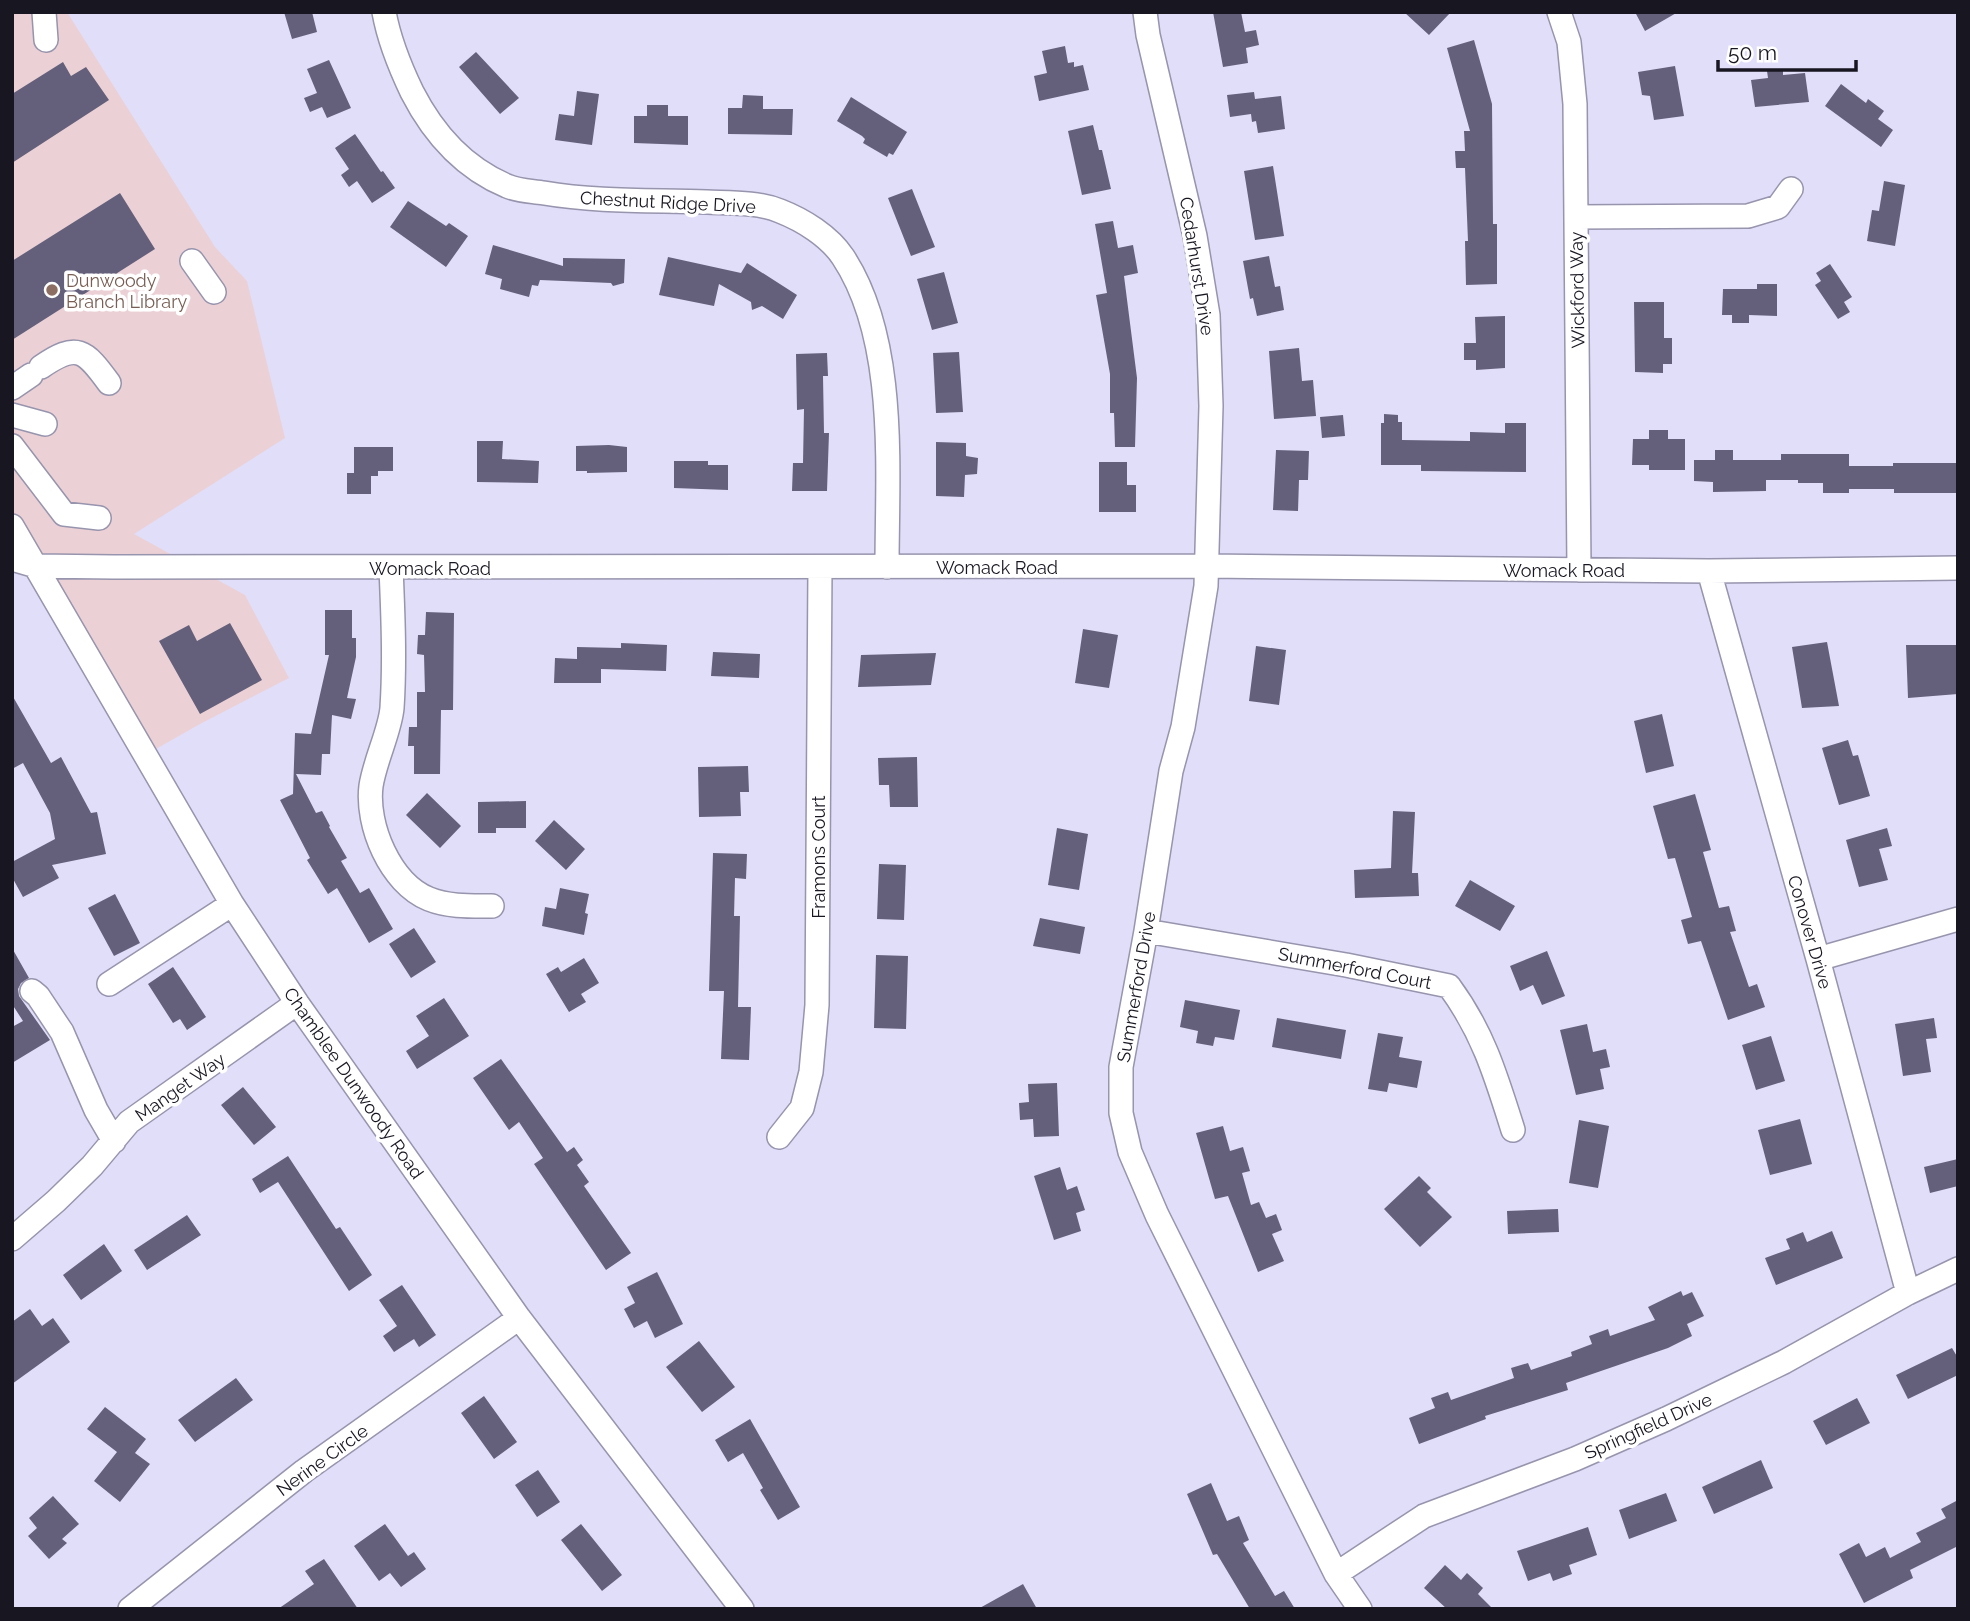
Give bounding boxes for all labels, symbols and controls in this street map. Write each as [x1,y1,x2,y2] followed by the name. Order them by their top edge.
[1718,28,1856,72] scale bar
[1728,40,1777,65] text: 50 m
[580,187,757,217] street label: Chestnut Ridge Drive
[1176,195,1218,337] street label: Cedarhurst Drive
[1565,231,1589,349] street label: Wickford Way
[66,270,187,312] place label: Dunwoody Branch Library
[44,282,60,298] marker: Dunwoody Branch Library
[936,557,1058,578] street label: Womack Road
[369,558,491,579] street label: Womack Road
[1503,560,1625,581] street label: Womack Road
[808,795,829,919] street label: Framons Court
[1784,873,1836,992] street label: Conover Drive
[1112,910,1160,1064] street label: Summerford Drive
[1276,943,1434,993] street label: Summerford Court
[280,983,428,1183] street label: Chamblee Dunwoody Road
[131,1048,229,1126] street label: Manget Way
[1581,1388,1715,1463] street label: Springfield Drive
[272,1420,372,1500] street label: Nerine Circle

